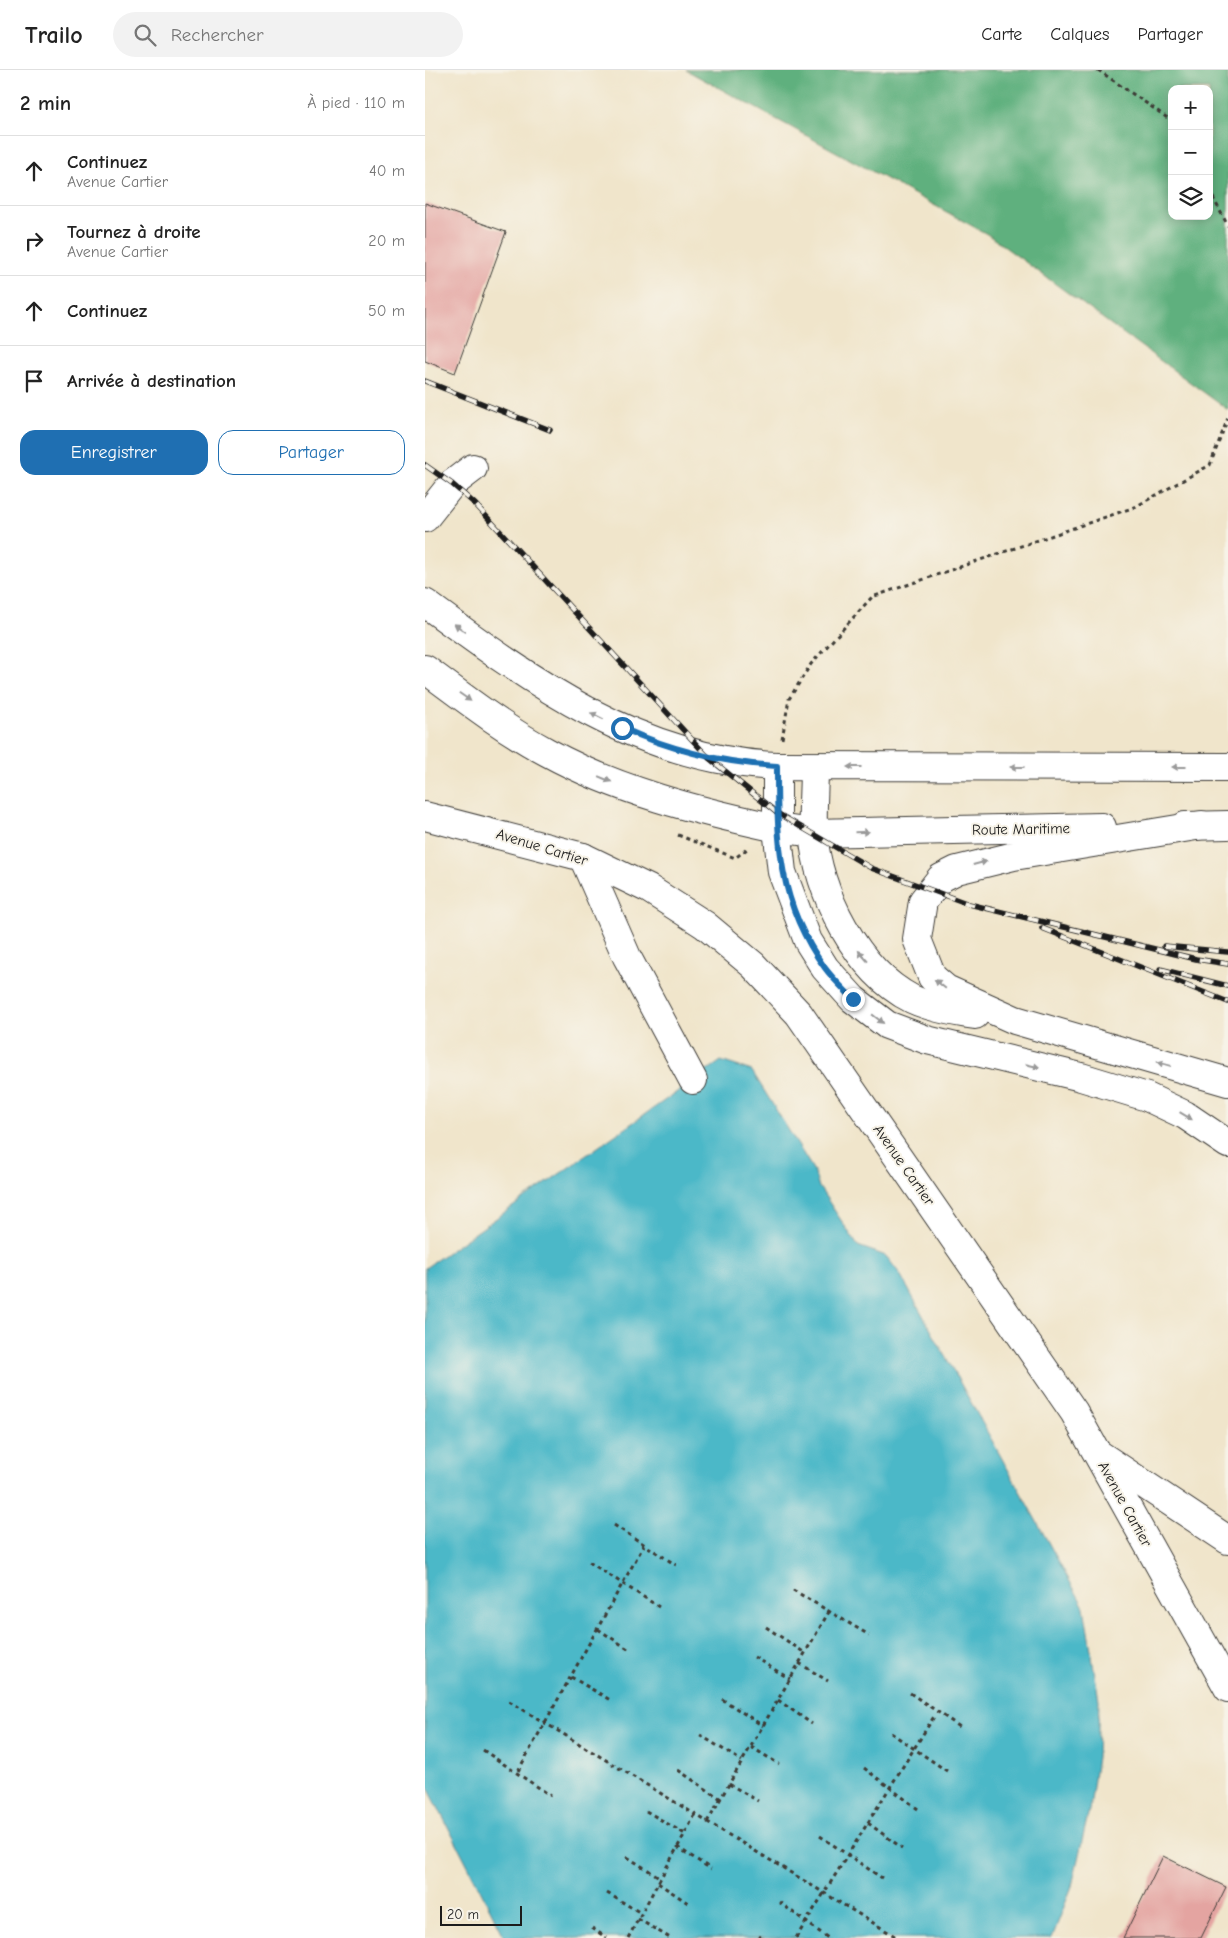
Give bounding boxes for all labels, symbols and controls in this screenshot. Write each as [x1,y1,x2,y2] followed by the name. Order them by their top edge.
[113,12,463,57] search box
[25,21,83,49] text: Trailo
[131,21,159,49] icon: search
[171,24,263,46] text: Rechercher
[981,24,1022,45] text: Carte
[1050,24,1110,45] text: Calques
[1138,24,1203,45] text: Partager
[1168,85,1213,220] map controls
[1168,85,1213,130] button: +
[20,91,71,115] text: 2 min
[307,94,405,112] text: À pied · 110 m
[1168,130,1213,175] button: −
[67,151,147,173] text: Continuez
[20,157,48,185] icon: ahead
[369,162,405,180] text: 40 m
[67,173,168,191] text: Avenue Cartier
[1168,175,1213,220] button: layers
[67,221,201,243] text: Tournez à droite
[20,227,48,255] icon: right
[368,232,405,250] text: 20 m
[67,243,168,261] text: Avenue Cartier
[20,297,48,325] icon: ahead
[67,300,147,322] text: Continuez
[368,302,405,320] text: 50 m
[20,367,48,395] icon: arrive
[67,370,236,392] text: Arrivée à destination
[20,430,208,475] button: Enregistrer
[218,430,405,475] button: Partager
[453,623,467,633] one-way arrow
[458,692,472,702] one-way arrow
[590,712,604,720] one-way arrow
[611,717,634,740] route start
[846,763,862,771] one-way arrow
[1009,763,1025,771] one-way arrow
[1171,763,1187,771] one-way arrow
[598,775,612,783] one-way arrow
[972,819,1071,839] street label: Route Maritime
[494,825,590,869] street label: Avenue Cartier
[854,828,870,836] one-way arrow
[973,859,988,867] one-way arrow
[858,950,869,963] one-way arrow
[934,979,947,990] one-way arrow
[842,988,865,1011] route end
[871,1013,884,1024] one-way arrow
[1157,1059,1172,1067] one-way arrow
[1025,1062,1040,1070] one-way arrow
[1180,1112,1193,1121] one-way arrow
[869,1121,939,1209] street label: Avenue Cartier
[1094,1458,1156,1550] street label: Avenue Cartier
[440,1903,523,1926] scale bar
[447,1906,479,1923] text: 20 m

